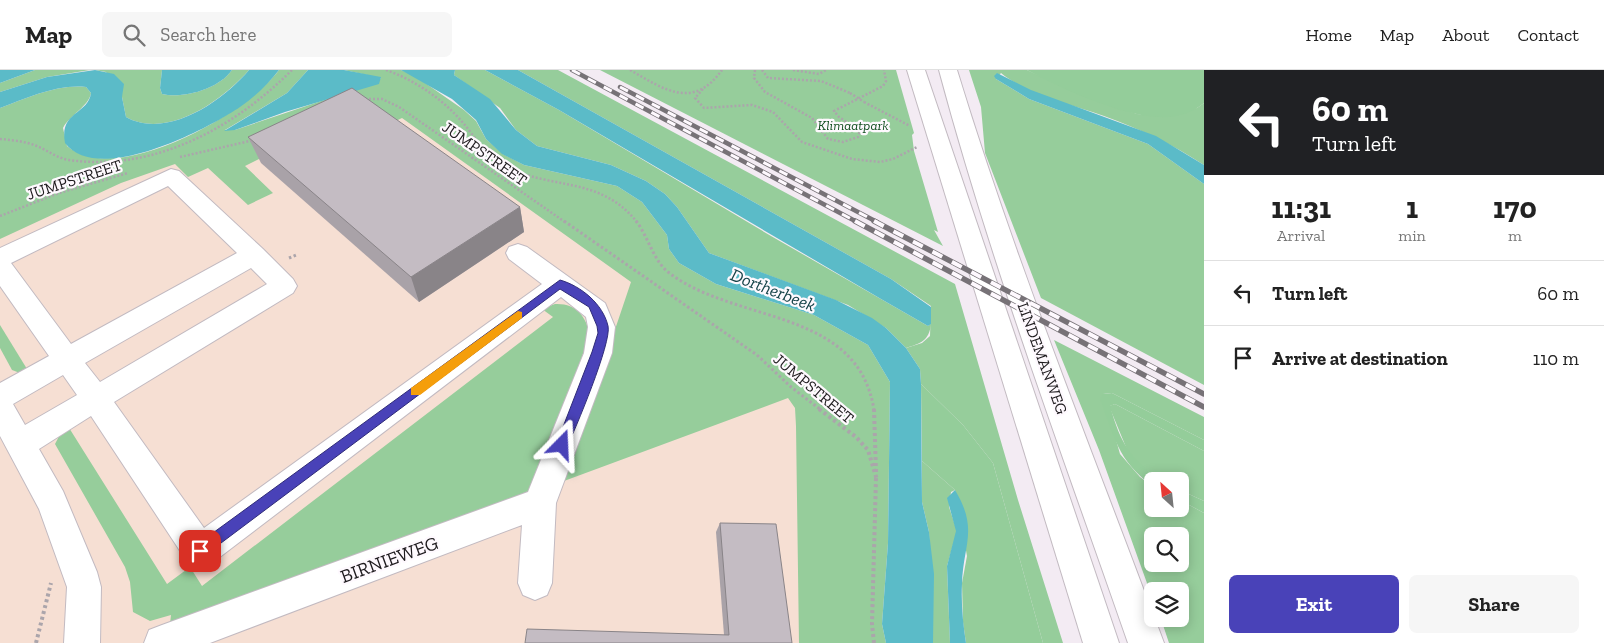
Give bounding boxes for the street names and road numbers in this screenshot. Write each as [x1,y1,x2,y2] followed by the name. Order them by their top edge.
[439,117,531,190] street label: JUMPSTREET
[24,155,124,204] street label: JUMPSTREET
[1013,300,1072,417] street label: LINDEMANWEG
[770,349,858,428] street label: JUMPSTREET
[337,531,441,588] street label: BIRNIEWEG

